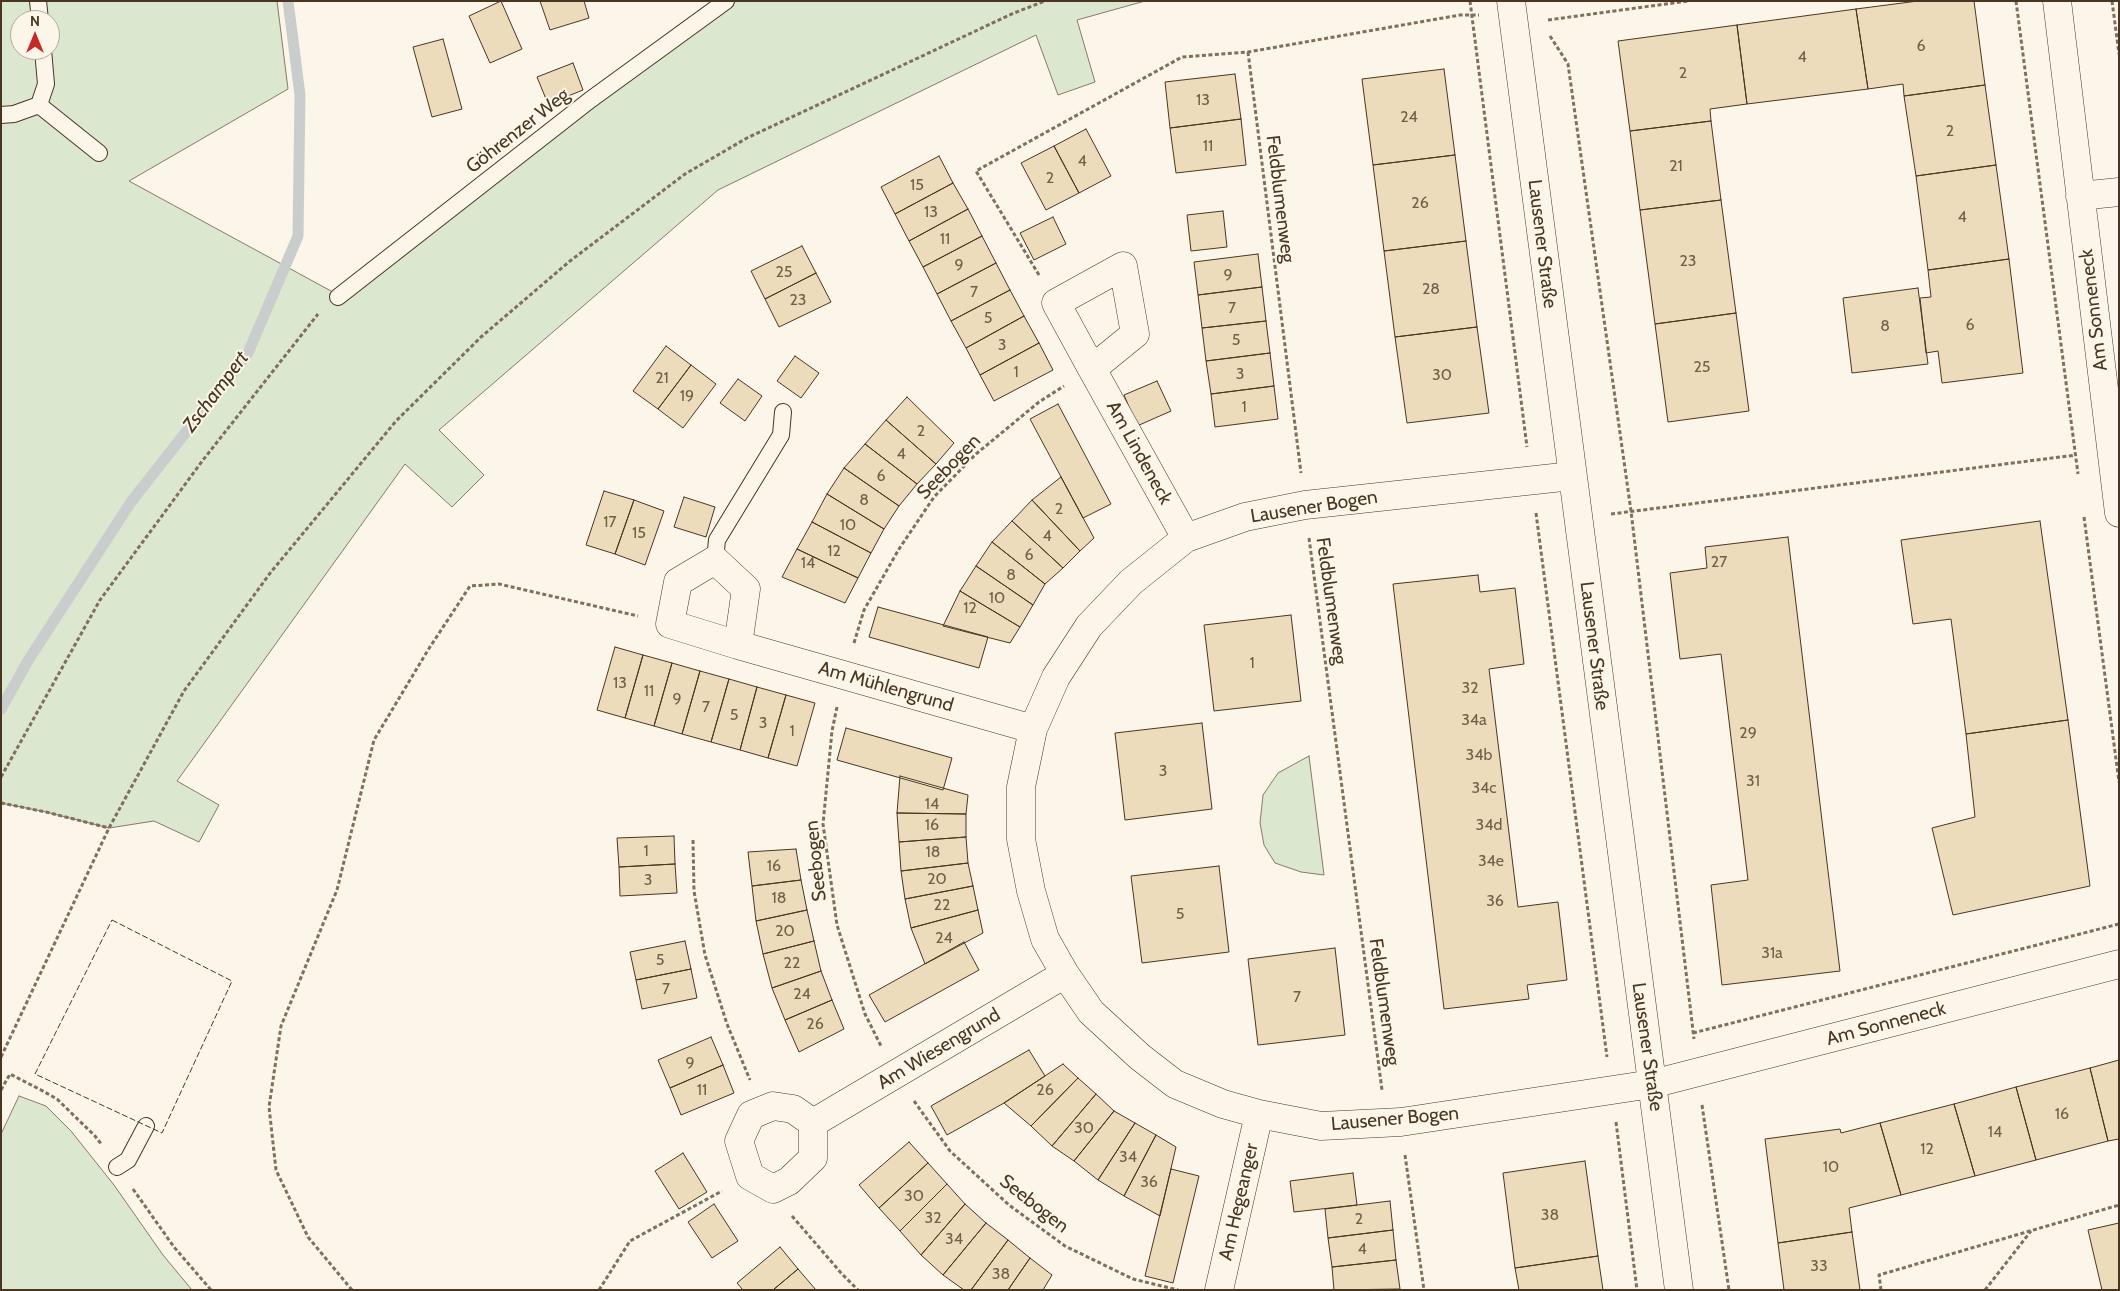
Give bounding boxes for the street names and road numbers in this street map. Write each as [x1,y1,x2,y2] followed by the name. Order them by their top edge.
[462,84,574,178] street label: Göhrenzer Weg
[1261,134,1299,264] street label: Feldblumenweg
[1523,178,1561,310] street label: Lausener Straße
[2075,248,2113,372] street label: Am Sonneneck
[1101,397,1177,509] street label: Am Lindeneck
[913,430,985,504] street label: Seebogen
[1249,486,1379,528] street label: Lausener Bogen
[1311,536,1351,666] street label: Feldblumenweg
[1575,580,1613,712] street label: Lausener Straße
[816,657,956,717] street label: Am Mühlengrund
[800,819,832,903] street label: Seebogen
[1364,937,1404,1067] street label: Feldblumenweg
[1627,981,1667,1113] street label: Lausener Straße
[1824,997,1948,1051] street label: Am Sonneneck
[874,1003,1004,1095] street label: Am Wiesengrund
[1330,1102,1460,1136] street label: Lausener Bogen
[1214,1141,1264,1263] street label: Am Hegeanger
[995,1170,1073,1238] street label: Seebogen

